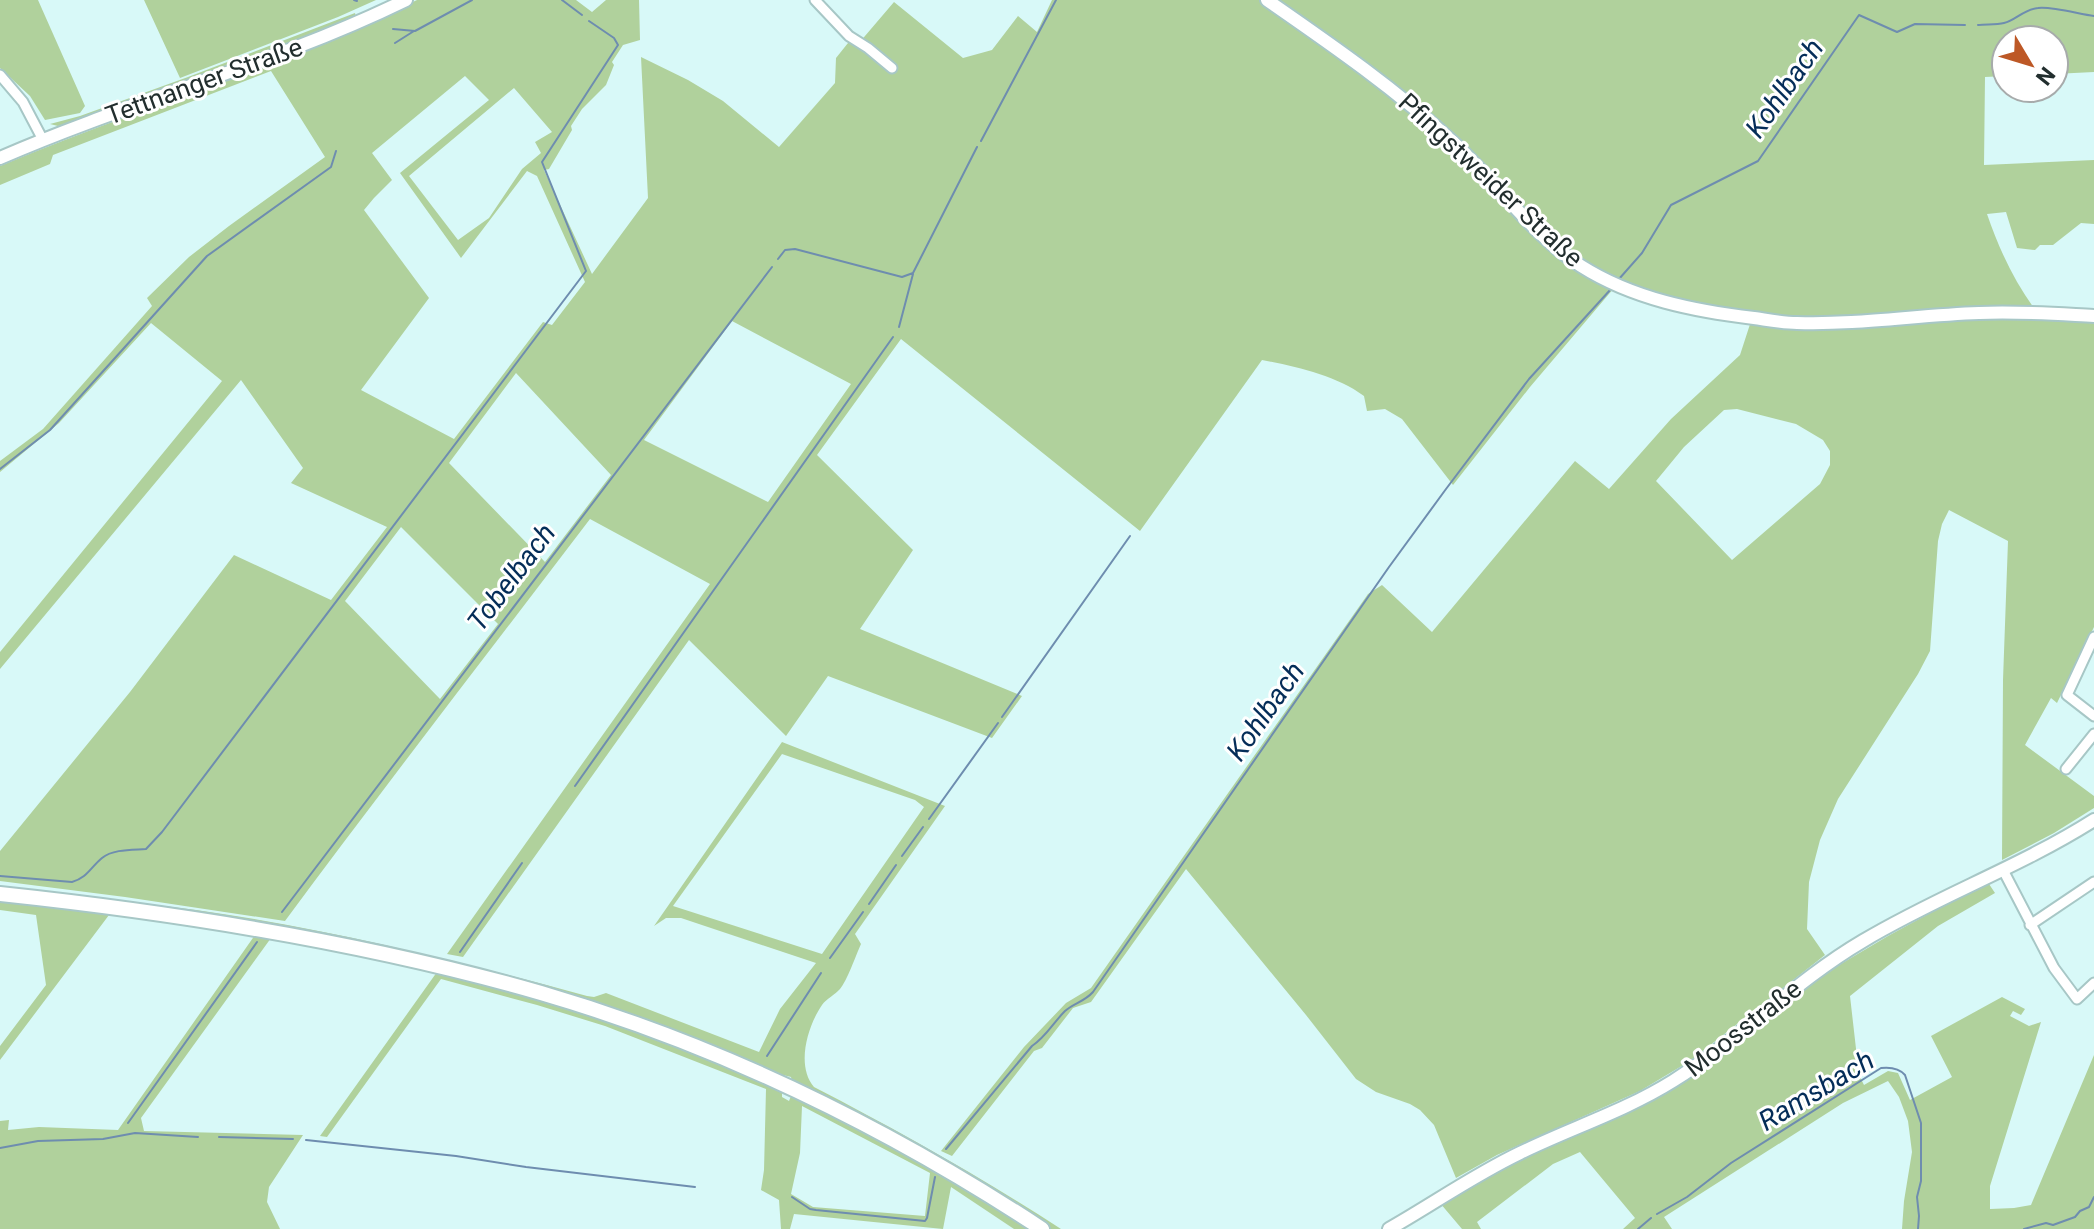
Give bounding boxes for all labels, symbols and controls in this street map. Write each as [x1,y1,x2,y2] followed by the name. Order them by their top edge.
[1990,24,2070,104] north arrow
[102,31,306,131] street label: Tettnanger Straße
[1739,33,1830,144] water label: Kohlbach
[2031,62,2060,90] text: N
[1393,87,1589,273] street label: Pfingstweider Straße
[460,517,562,637] water label: Tobelbach
[1220,656,1311,767] water label: Kohlbach
[1679,973,1807,1083] street label: Moosstraße
[1753,1043,1880,1138] water label: Ramsbach

